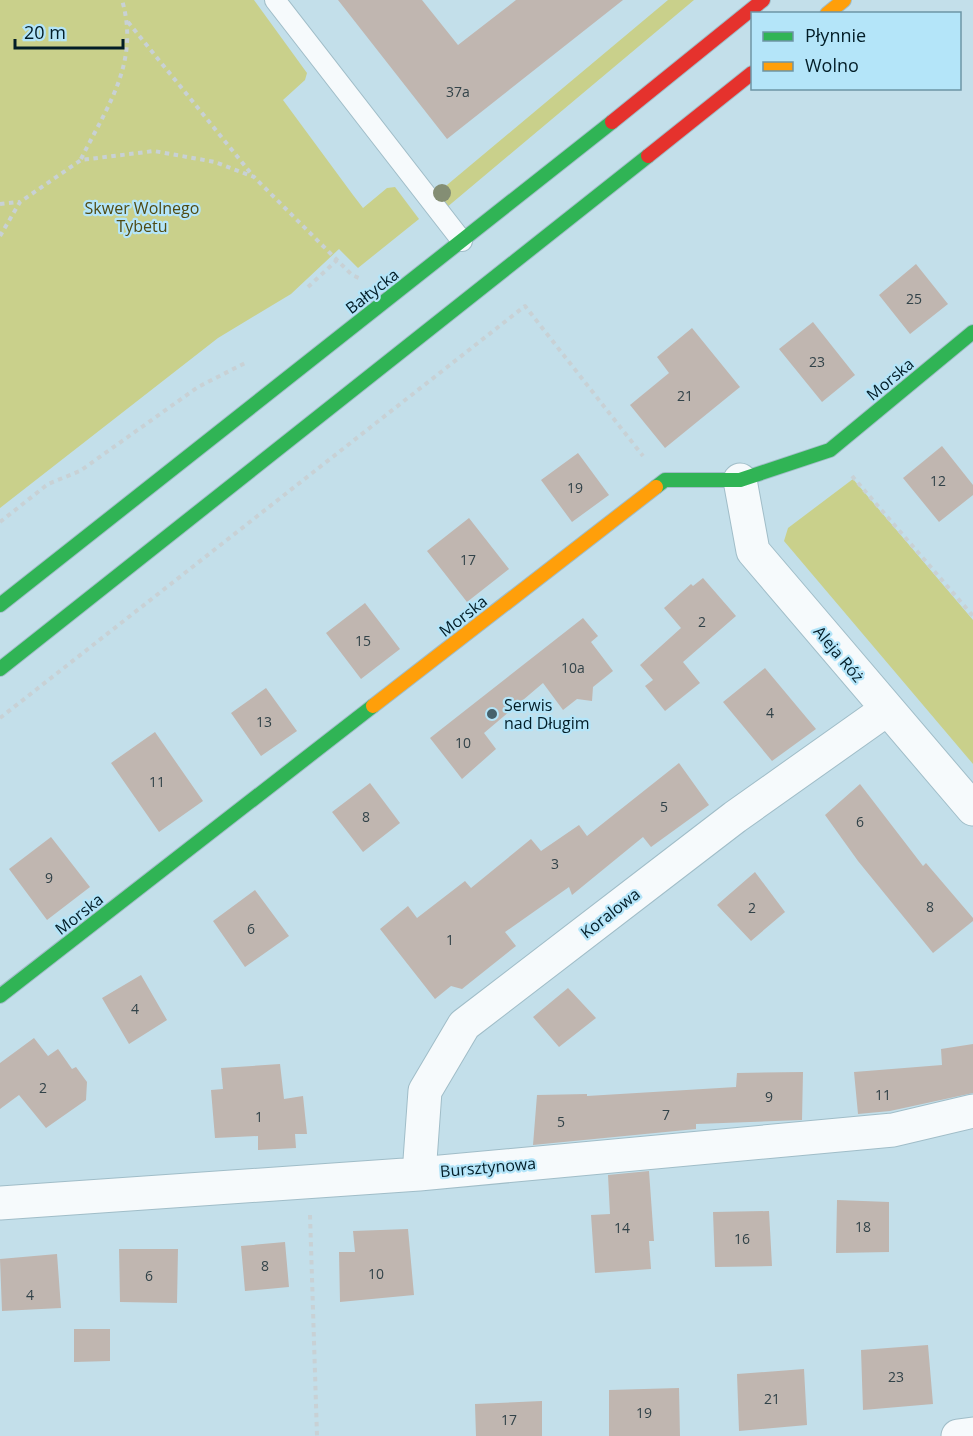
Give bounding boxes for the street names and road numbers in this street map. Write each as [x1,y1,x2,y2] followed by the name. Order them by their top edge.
[341,263,403,319] street label: Bałtycka
[862,353,918,405] street label: Morska
[434,590,492,642] street label: Morska
[809,621,869,687] street label: Aleja Róż
[576,883,644,943] street label: Koralowa
[50,888,108,940] street label: Morska
[439,1152,537,1182] street label: Bursztynowa

